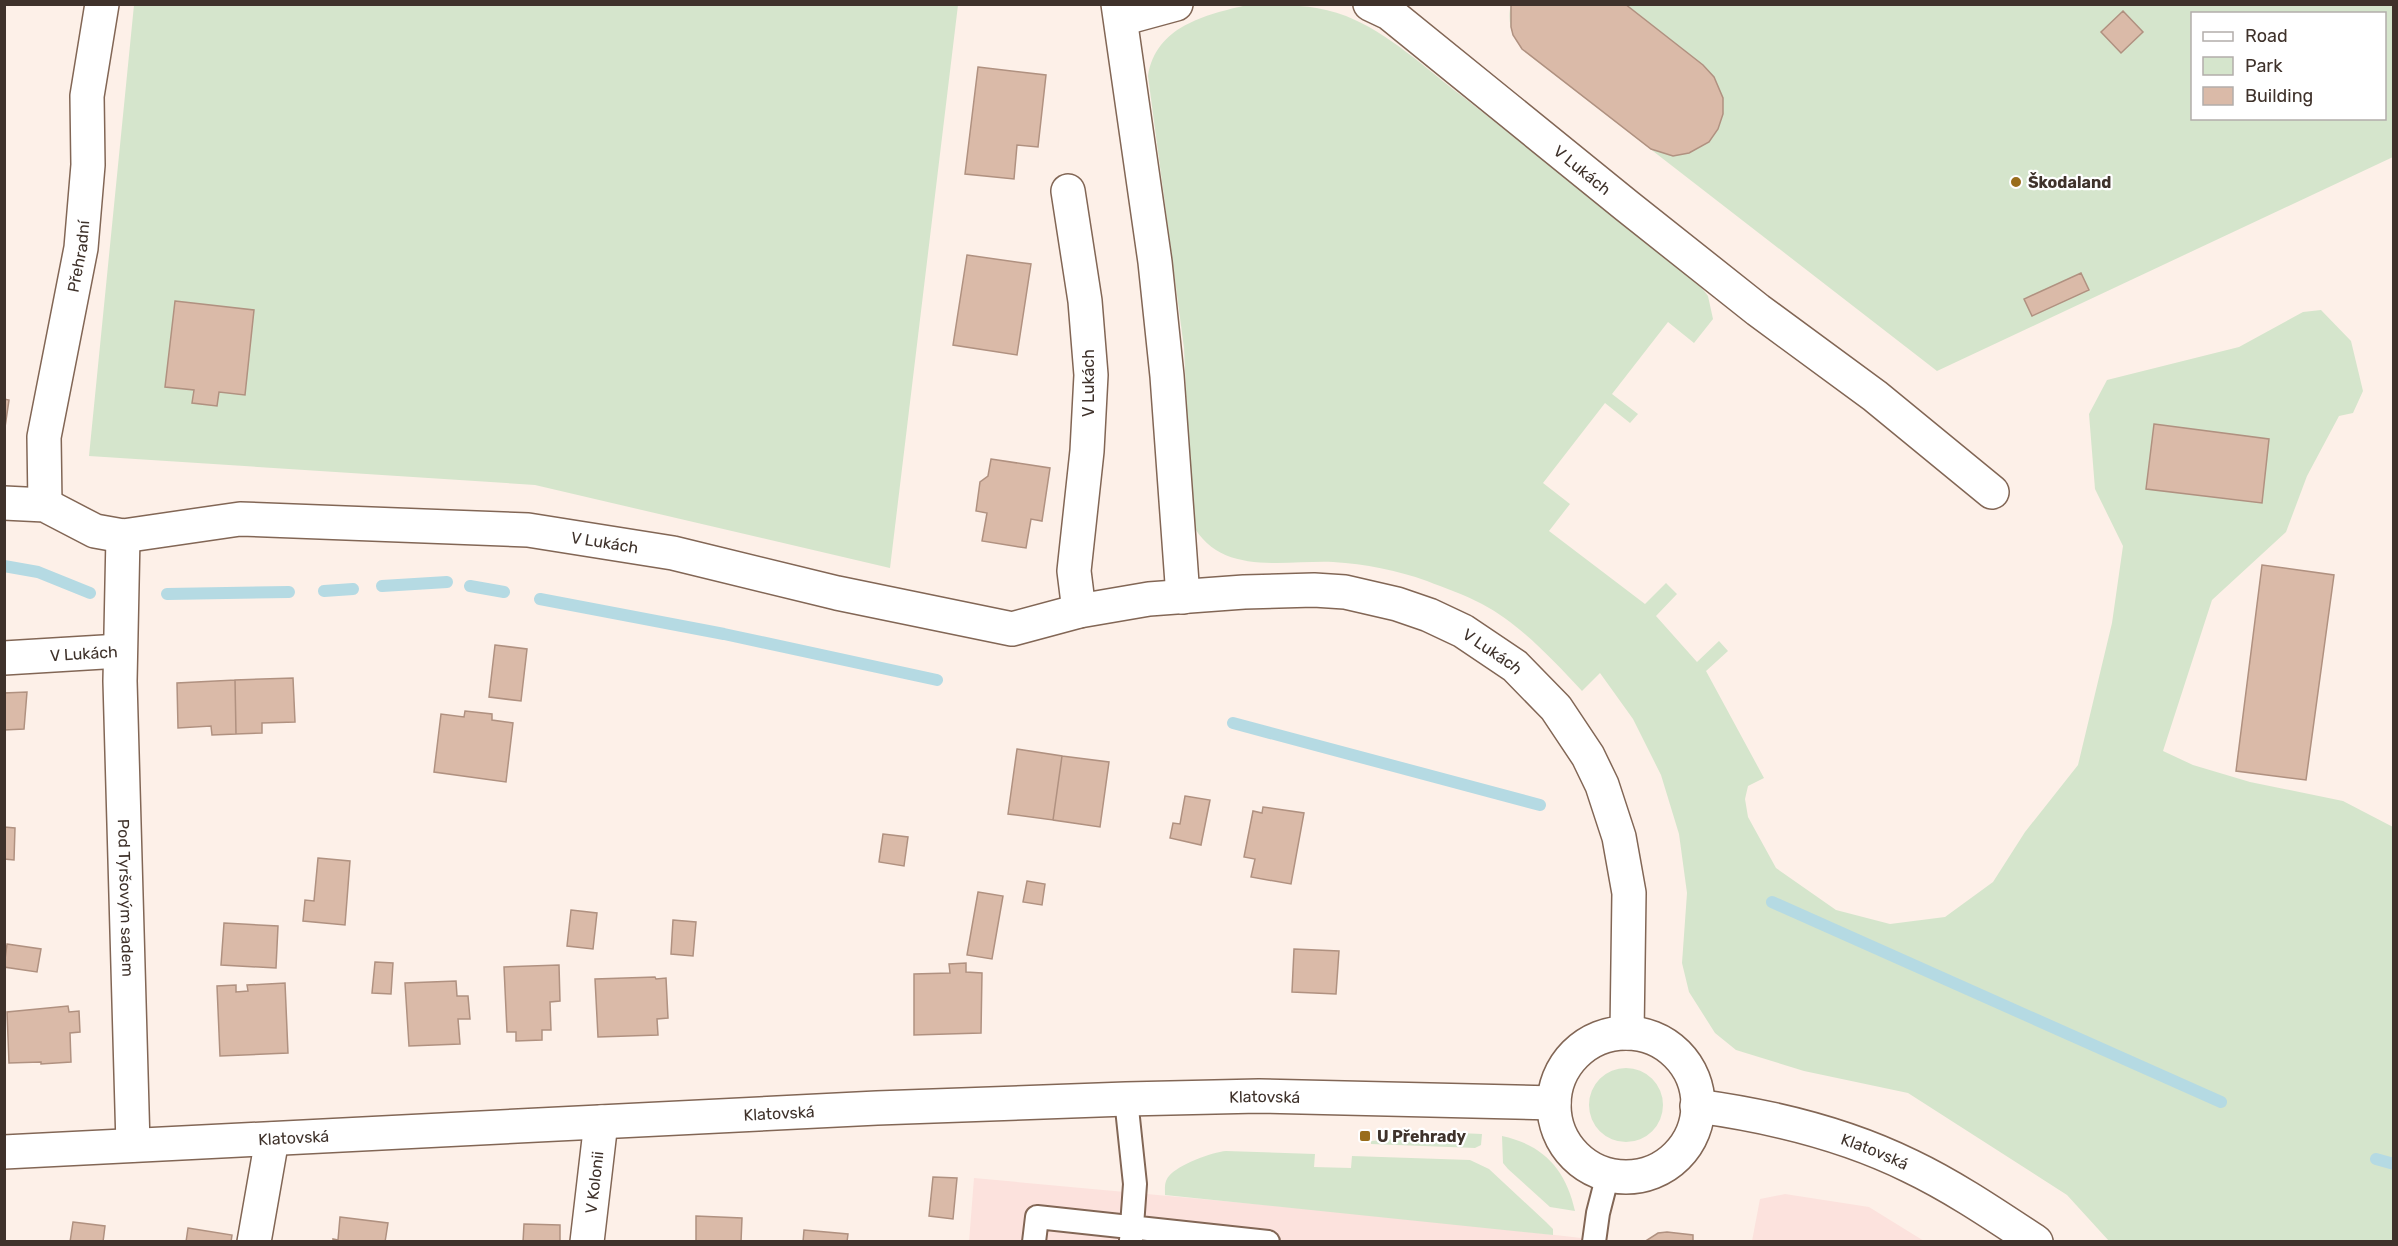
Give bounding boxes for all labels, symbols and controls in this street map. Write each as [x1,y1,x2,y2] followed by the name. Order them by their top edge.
[2191,12,2386,120] legend
[2245,25,2288,47] text: Road
[2245,55,2283,77] text: Park
[2245,85,2313,107] text: Building
[1550,141,1614,199] street label: V Lukách
[2028,172,2111,192] place label: Škodaland
[2009,175,2023,189] marker: Škodaland
[64,218,93,294] street label: Přehradní
[1079,349,1098,417] street label: V Lukách
[570,528,640,557] street label: V Lukách
[1459,625,1526,678] street label: V Lukách
[49,642,118,665] street label: V Lukách
[114,819,137,977] street label: Pod Tyršovým sadem
[1229,1087,1300,1107] street label: Klatovská
[743,1102,815,1125] street label: Klatovská
[258,1127,330,1149] street label: Klatovská
[1377,1127,1467,1146] place label: U Přehrady
[1358,1129,1372,1143] marker: U Přehrady
[1838,1130,1911,1174] street label: Klatovská
[581,1150,608,1215] street label: V Kolonii

